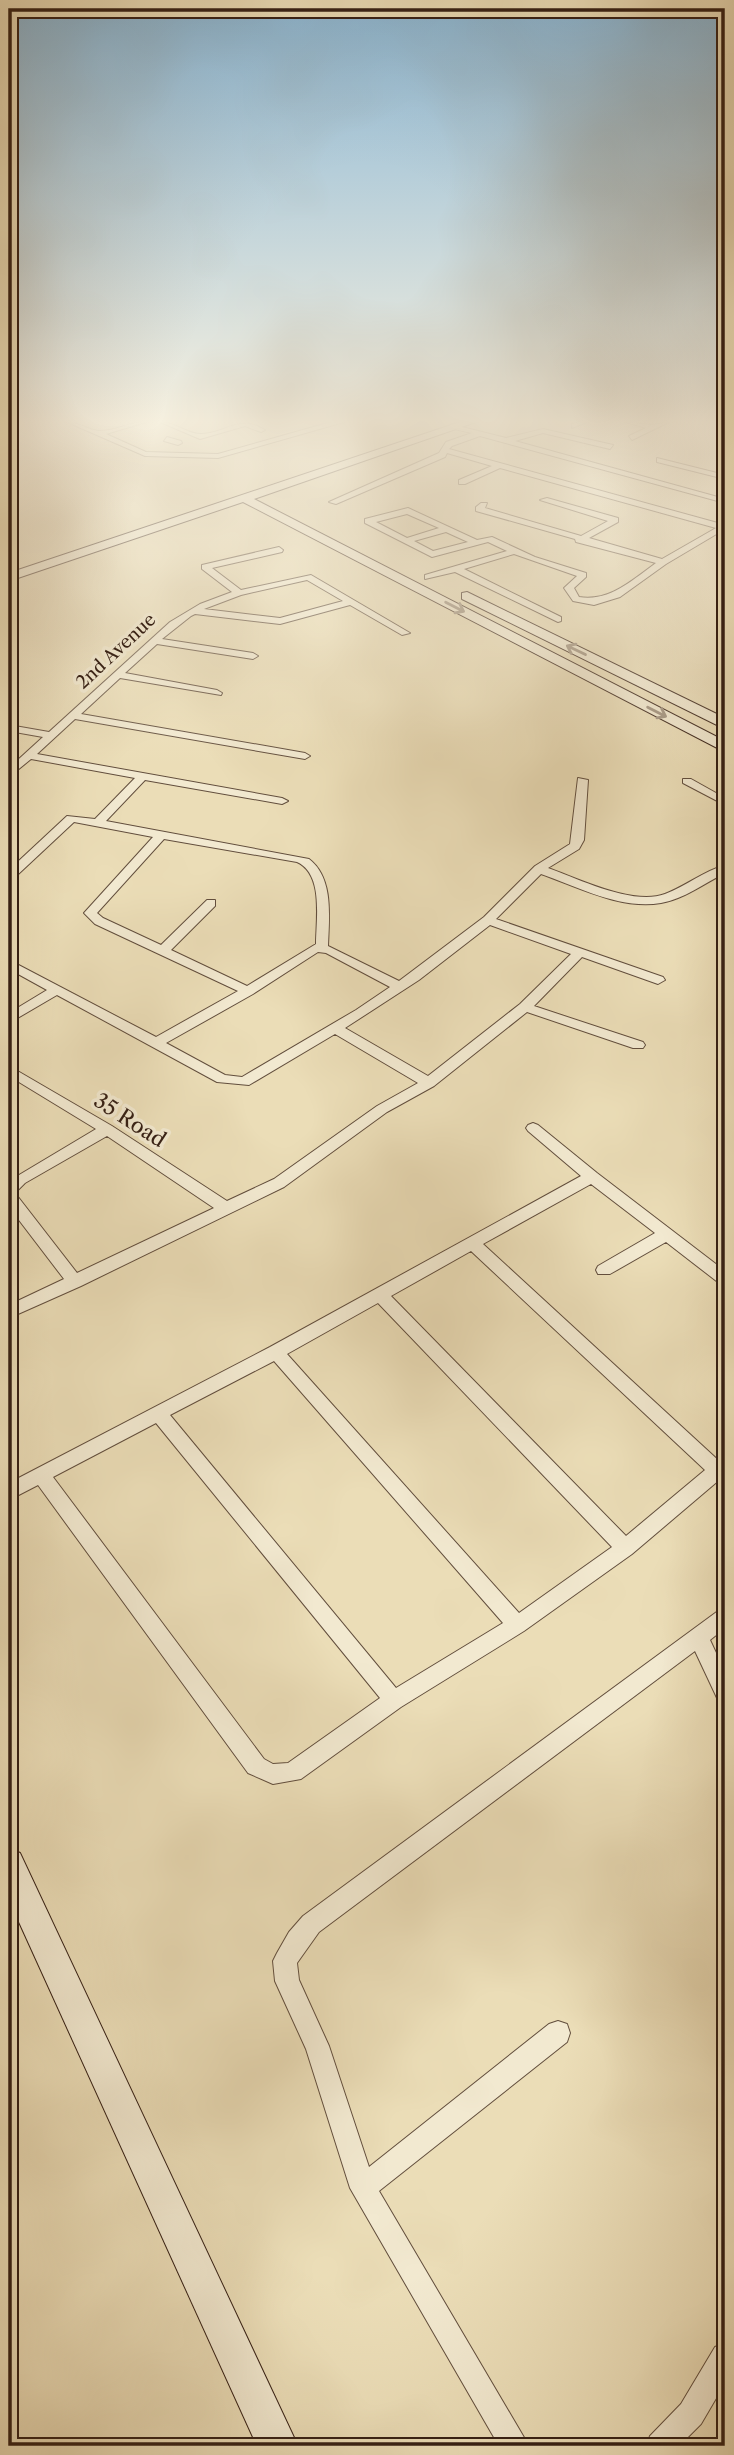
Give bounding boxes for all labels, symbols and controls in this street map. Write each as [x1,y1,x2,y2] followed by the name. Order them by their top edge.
[444,601,465,615] one-way arrow
[72,609,160,693] street label: 2nd Avenue
[566,643,587,656] one-way arrow
[646,706,667,719] one-way arrow
[89,1088,171,1153] street label: 35 Road

